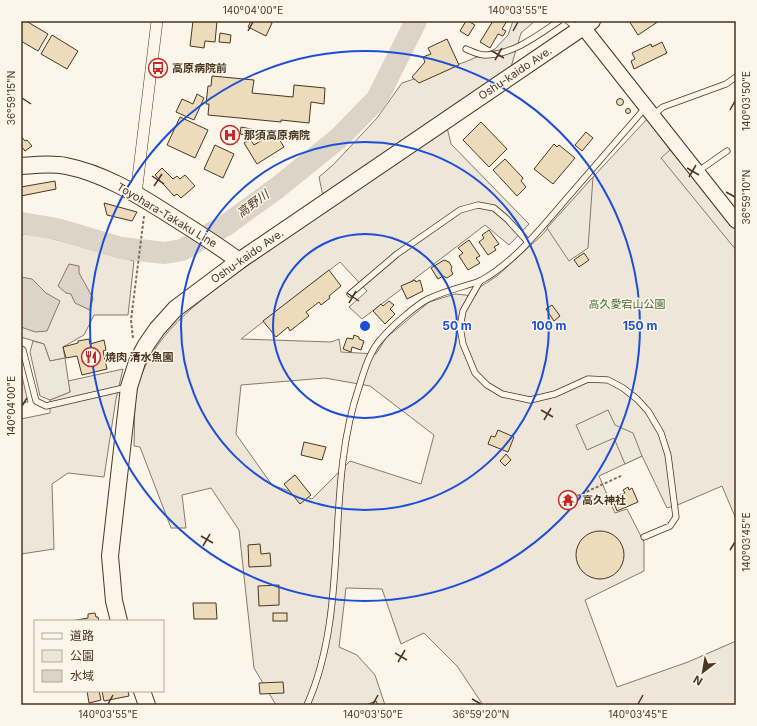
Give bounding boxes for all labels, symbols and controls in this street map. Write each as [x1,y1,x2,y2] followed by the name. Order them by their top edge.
[223,4,283,16] text: 140°04'00"E
[488,4,548,16] text: 140°03'55"E
[476,43,554,103] street label: Oshu-kaido Ave.
[147,57,169,79] bus stop icon: 高原病院前
[172,61,227,75] place label: 高原病院前
[5,71,17,125] text: 36°59'15"N
[740,71,752,131] text: 140°03'50"E
[219,124,241,146] hospital icon: 那須高原病院
[244,128,310,142] place label: 那須高原病院
[740,170,752,224] text: 36°59'10"N
[114,179,220,251] street label: Toyohara-Takaku Line
[234,186,273,220] water label: 高野川
[208,226,286,286] street label: Oshu-kaido Ave.
[589,297,666,311] park label: 高久愛宕山公園
[442,318,472,333] text: 50 m
[531,318,567,333] text: 100 m
[623,318,657,333] text: 150 m
[358,319,372,333] centre of rings
[80,346,102,368] restaurant icon: 焼肉 清水魚園
[105,350,174,364] place label: 焼肉 清水魚園
[5,376,17,436] text: 140°04'00"E
[557,489,579,511] temple icon: 高久神社
[582,493,626,507] place label: 高久神社
[740,512,752,572] text: 140°03'45"E
[34,620,164,692] legend
[70,628,94,643] text: 道路
[70,648,94,663] text: 公園
[683,652,723,692] north arrow
[70,668,94,683] text: 水域
[691,672,705,689] text: N
[78,708,138,720] text: 140°03'55"E
[343,708,403,720] text: 140°03'50"E
[453,708,509,720] text: 36°59'20"N
[608,708,668,720] text: 140°03'45"E

